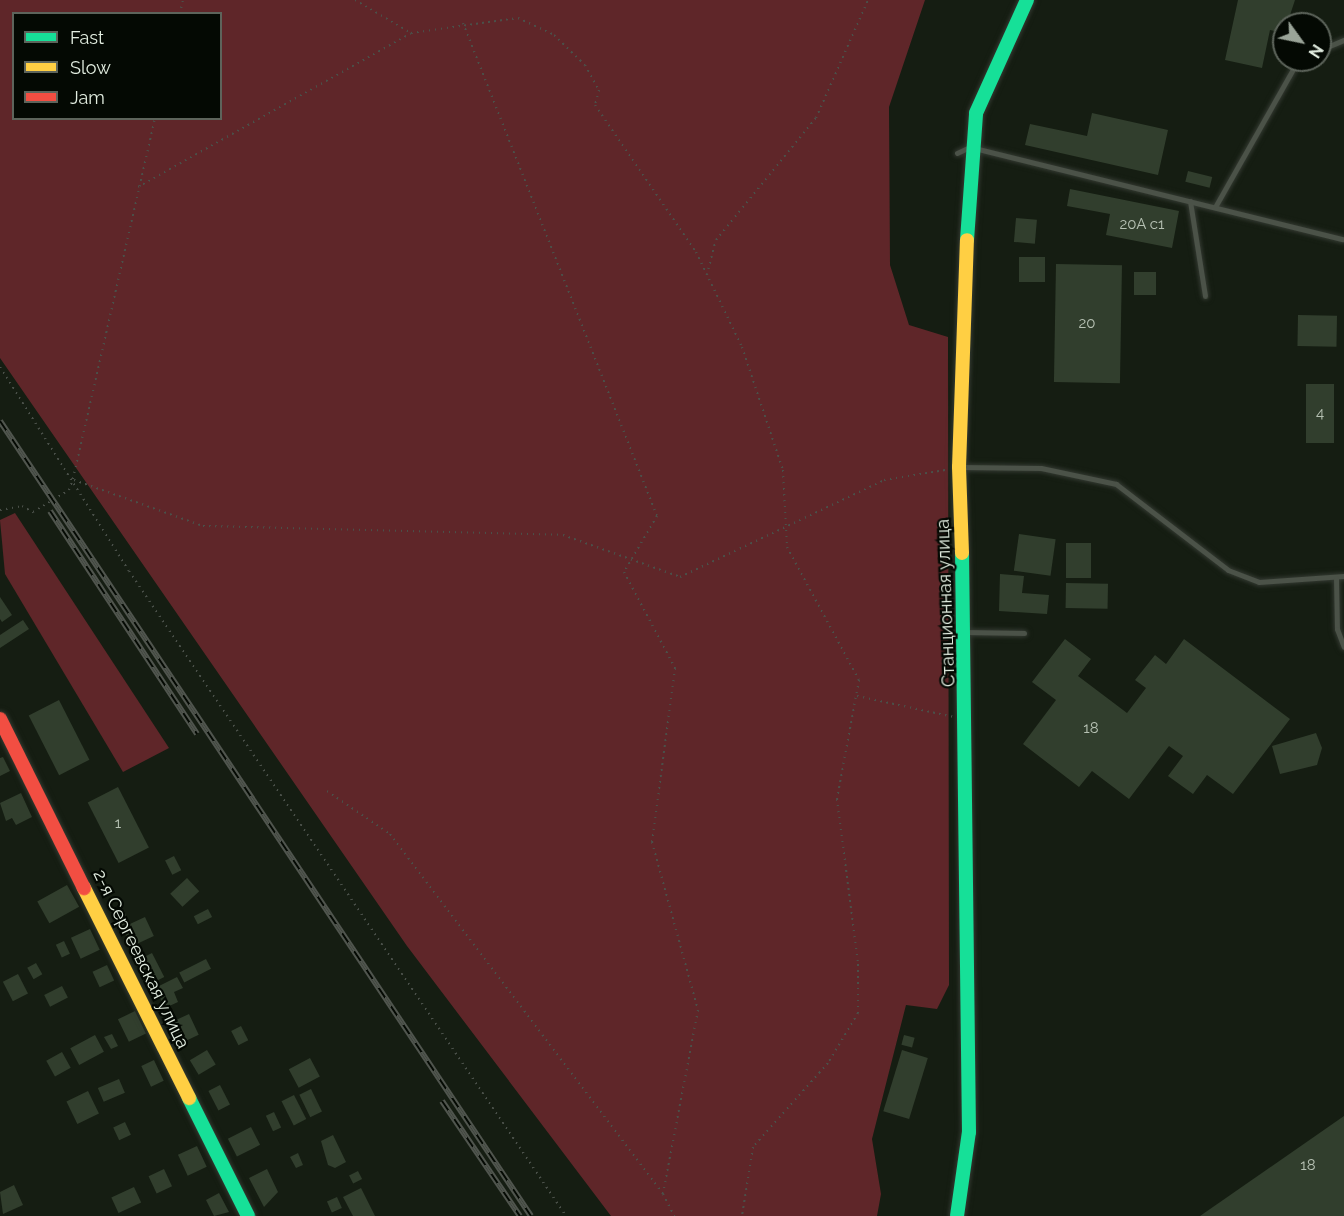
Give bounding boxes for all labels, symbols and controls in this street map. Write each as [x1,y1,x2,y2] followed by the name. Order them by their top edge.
[12,12,222,120] legend
[1272,12,1332,72] north arrow
[70,27,104,48] text: Fast
[1305,41,1327,61] text: N
[70,57,111,78] text: Slow
[70,87,105,108] text: Jam
[1119,216,1165,234] house number: 20А с1
[1079,315,1095,333] house number: 20
[1316,405,1324,423] house number: 4
[932,518,960,688] street label: Станционная улица
[1083,720,1099,738] house number: 18
[115,815,121,833] house number: 1
[88,866,194,1052] street label: 2-я Сергеевская улица
[1300,1157,1316,1175] house number: 18

